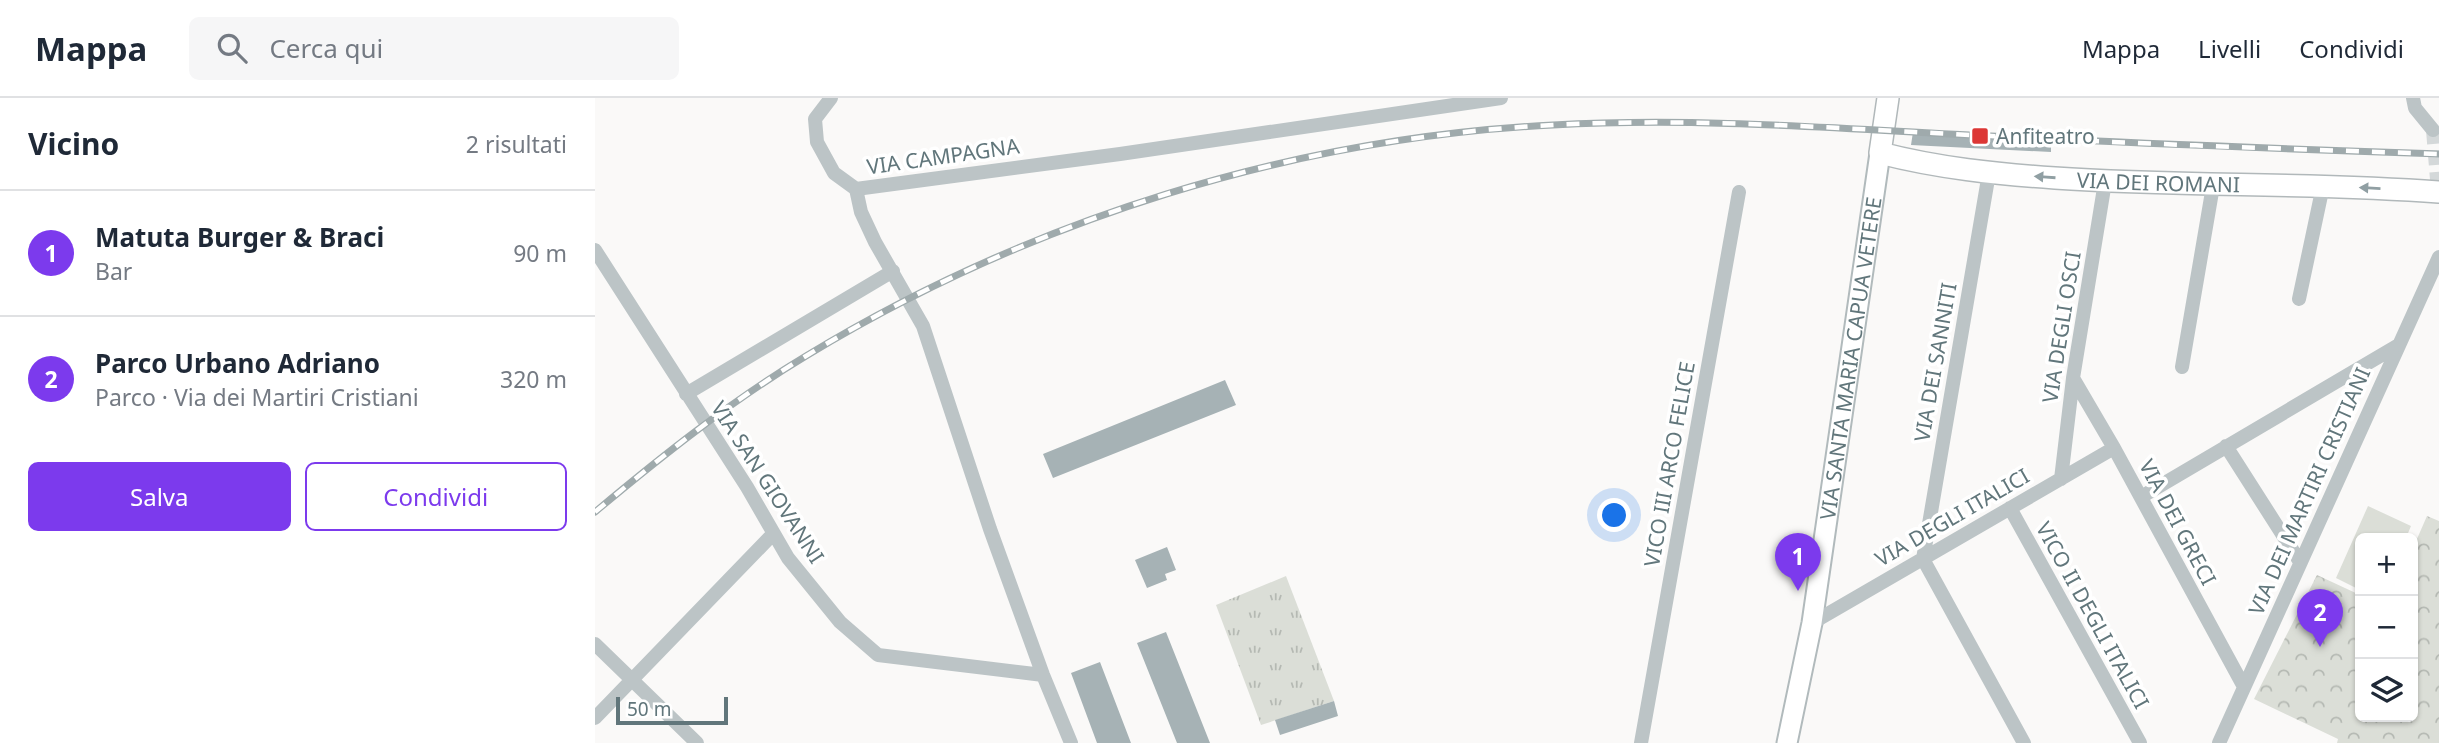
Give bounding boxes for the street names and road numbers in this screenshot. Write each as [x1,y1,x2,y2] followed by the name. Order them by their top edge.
[865,131,1022,181] street label: VIA CAMPAGNA
[2076,165,2240,198] street label: VIA DEI ROMANI
[1813,195,1887,522] street label: VIA SANTA MARIA CAPUA VETERE
[2035,249,2087,405] street label: VIA DEGLI OSCI
[1907,280,1963,444] street label: VIA DEI SANNITI
[1637,359,1701,569] street label: VICO III ARCO FELICE
[2242,363,2376,619] street label: VIA DEI MARTIRI CRISTIANI
[705,396,831,568] street label: VIA SAN GIOVANNI
[2133,454,2223,590] street label: VIA DEI GRECI
[1870,461,2034,573] street label: VIA DEGLI ITALICI
[2030,517,2156,713] street label: VICO II DEGLI ITALICI

